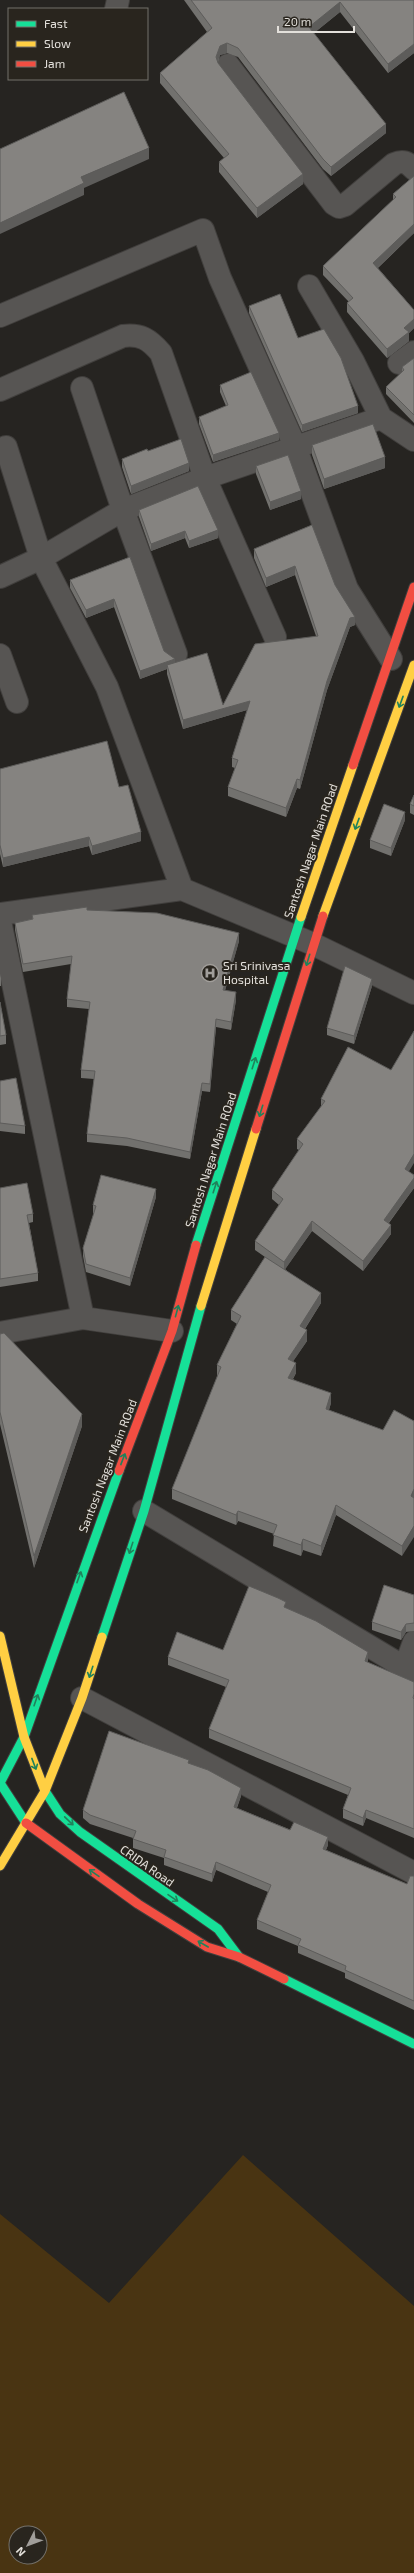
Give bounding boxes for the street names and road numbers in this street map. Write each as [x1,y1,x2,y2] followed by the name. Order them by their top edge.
[280,781,340,920] street label: Santosh Nagar Main ROad
[182,1090,239,1229] street label: Santosh Nagar Main ROad
[75,1397,139,1534] street label: Santosh Nagar Main ROad
[118,1841,177,1889] street label: CRIDA Road

